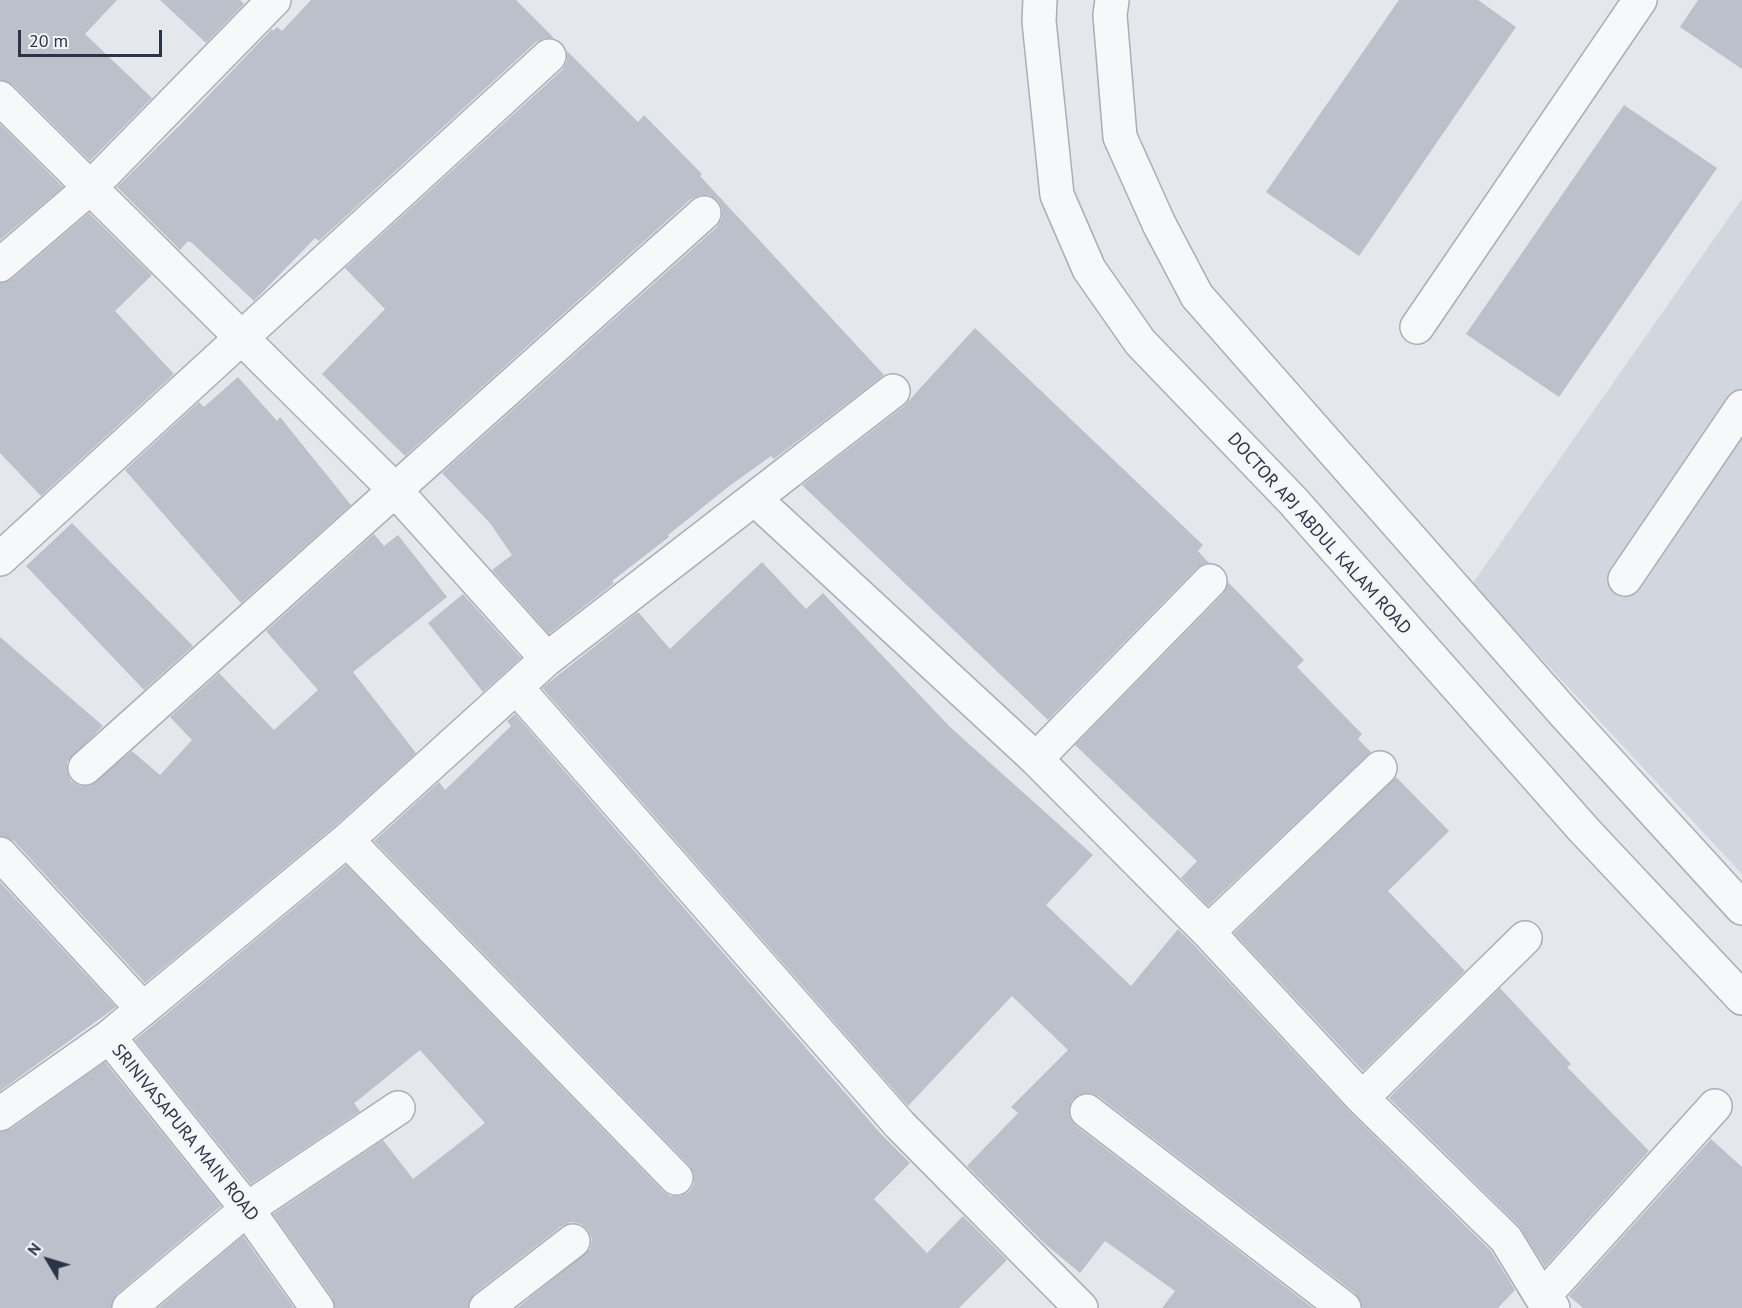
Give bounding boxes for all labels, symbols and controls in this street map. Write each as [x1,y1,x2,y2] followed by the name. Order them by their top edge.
[21,18,165,56] scale bar
[29,29,68,52] text: 20 m
[1223,429,1415,639] street label: DOCTOR APJ ABDUL KALAM ROAD
[107,1040,263,1226] street label: SRINIVASAPURA MAIN ROAD
[18,1230,78,1290] north arrow
[23,1239,45,1259] text: N

